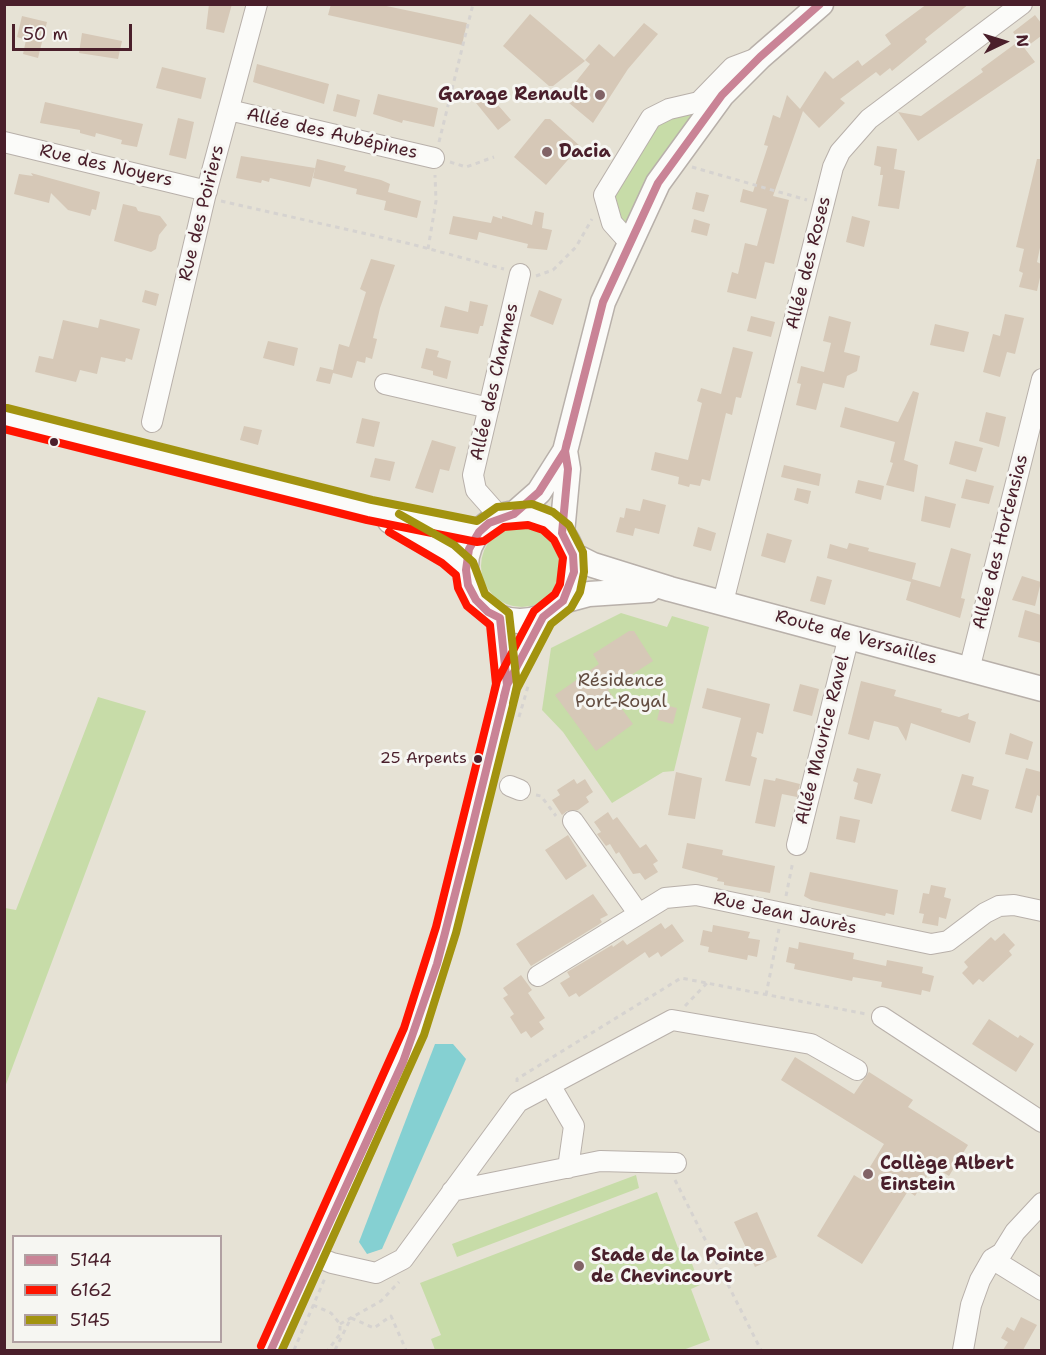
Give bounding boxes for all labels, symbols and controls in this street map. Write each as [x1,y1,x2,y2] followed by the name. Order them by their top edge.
[15,12,135,50] scale bar
[974,12,1034,72] north arrow
[23,22,68,46] text: 50 m
[1012,34,1033,48] text: N
[438,84,588,106] place label: Garage Renault
[593,88,607,102] marker: Garage Renault
[244,104,420,164] street label: Allée des Aubépines
[37,140,175,192] street label: Rue des Noyers
[559,141,611,163] place label: Dacia
[175,143,229,283] street label: Rue des Poiriers
[540,145,554,159] marker: Dacia
[782,194,836,332] street label: Allée des Roses
[466,301,524,463] street label: Allée des Charmes
[48,436,60,448] unlabelled marker
[969,452,1033,632] street label: Allée des Hortensias
[773,606,939,670] street label: Route de Versailles
[792,653,854,827] street label: Allée Maurice Ravel
[575,670,667,712] park label: Résidence Port-Royal
[380,749,467,769] place label: 25 Arpents
[472,753,484,765] marker: 25 Arpents
[711,888,859,940] street label: Rue Jean Jaurès
[880,1153,1014,1196] place label: Collège Albert Einstein
[861,1167,875,1181] marker: Collège Albert Einstein
[12,1235,222,1343] legend
[591,1245,764,1288] place label: Stade de la Pointe de Chevincourt
[70,1248,112,1272] text: 5144
[572,1259,586,1273] marker: Stade de la Pointe de Chevincourt
[70,1278,112,1302] text: 6162
[70,1308,110,1332] text: 5145

